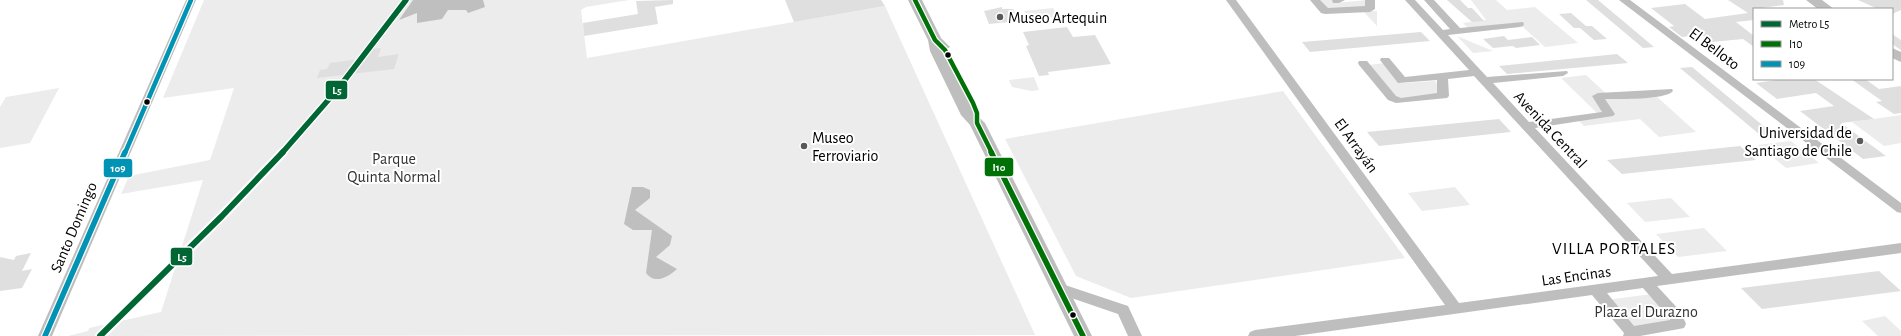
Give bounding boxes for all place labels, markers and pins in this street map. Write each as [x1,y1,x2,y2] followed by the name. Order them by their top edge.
[1008,10,1107,26] place label: Museo Artequin
[995,12,1005,22] marker: Museo Artequin
[943,50,953,60] unlabelled marker
[142,97,152,107] unlabelled marker
[1744,125,1852,159] place label: Universidad de Santiago de Chile
[812,130,879,164] place label: Museo Ferroviario
[1855,136,1865,146] marker: Universidad de Santiago de Chile
[799,141,809,151] marker: Museo Ferroviario
[1068,310,1078,320] unlabelled marker

